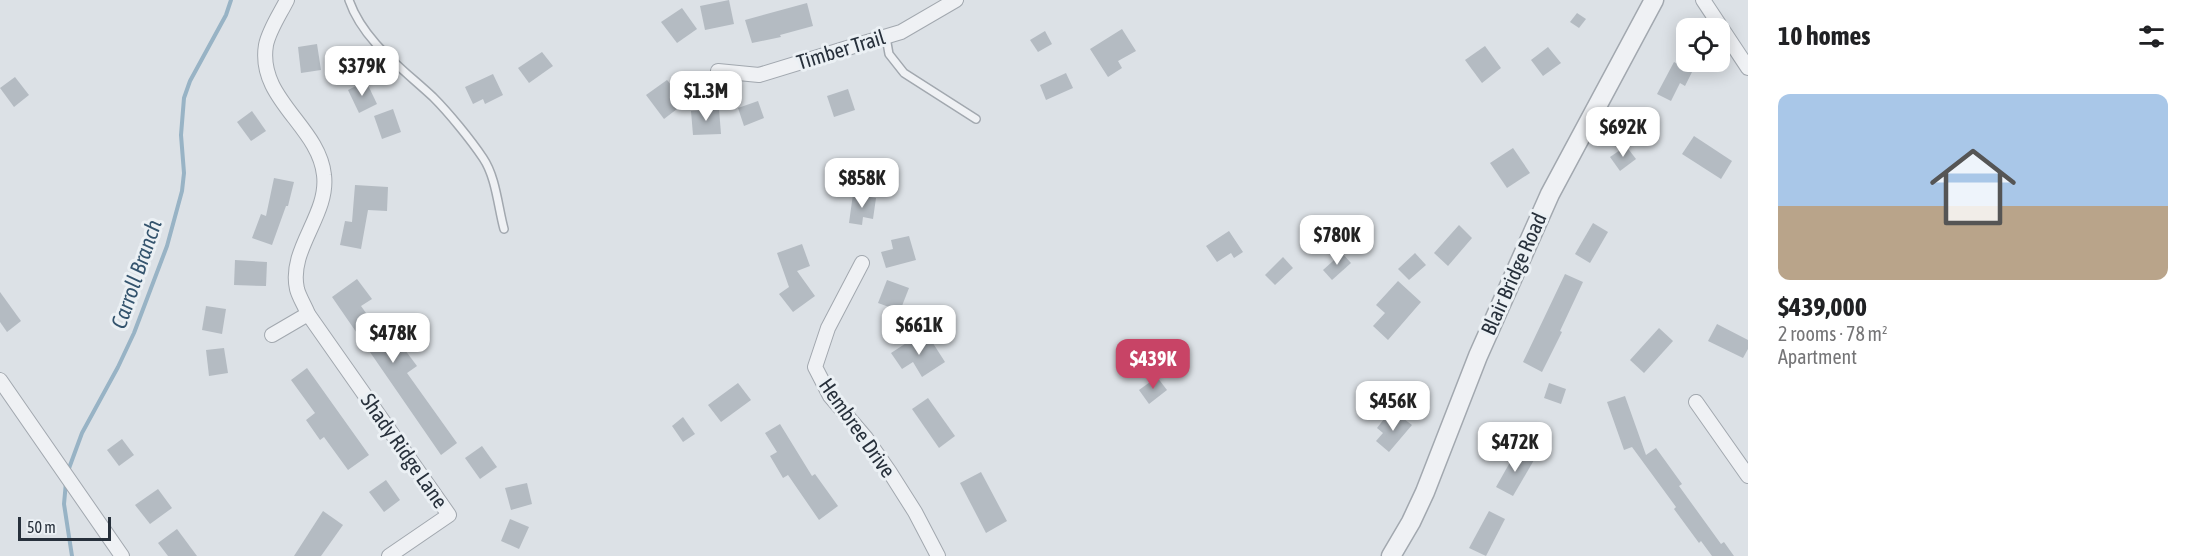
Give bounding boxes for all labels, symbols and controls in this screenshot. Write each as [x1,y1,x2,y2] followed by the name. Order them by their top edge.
[1676,18,1730,72] map controls
[1676,18,1730,72] button: locate
[2135,20,2168,53] icon: filters
[1778,21,1871,51] text: 10 homes
[794,24,888,74] street label: Timber Trail
[320,46,404,97] pin: $379K
[339,54,385,77] text: $379K
[664,71,748,122] pin: $1.3M
[684,79,728,102] text: $1.3M
[1581,107,1665,158] pin: $692K
[1600,115,1646,138] text: $692K
[1919,133,2027,241] icon: home
[820,158,904,209] pin: $858K
[839,166,885,189] text: $858K
[1475,209,1551,338] street label: Blair Bridge Road
[1295,215,1379,266] pin: $780K
[105,216,167,332] water label: Carroll Branch
[1314,223,1360,246] text: $780K
[1778,292,1867,322] text: $439,000
[877,305,961,356] pin: $661K
[351,313,435,364] pin: $478K
[896,313,942,336] text: $661K
[370,321,416,344] text: $478K
[1778,322,1888,345] text: 2 rooms · 78 m²
[1111,339,1195,390] pin: $439K
[1778,345,1857,368] text: Apartment
[1130,347,1176,370] text: $439K
[815,373,901,482] street label: Hembree Drive
[1351,381,1435,432] pin: $456K
[357,389,453,512] street label: Shady Ridge Lane
[1370,389,1416,412] text: $456K
[1473,422,1557,473] pin: $472K
[1492,430,1538,453] text: $472K
[18,514,111,542] scale bar
[27,518,56,536] text: 50 m

